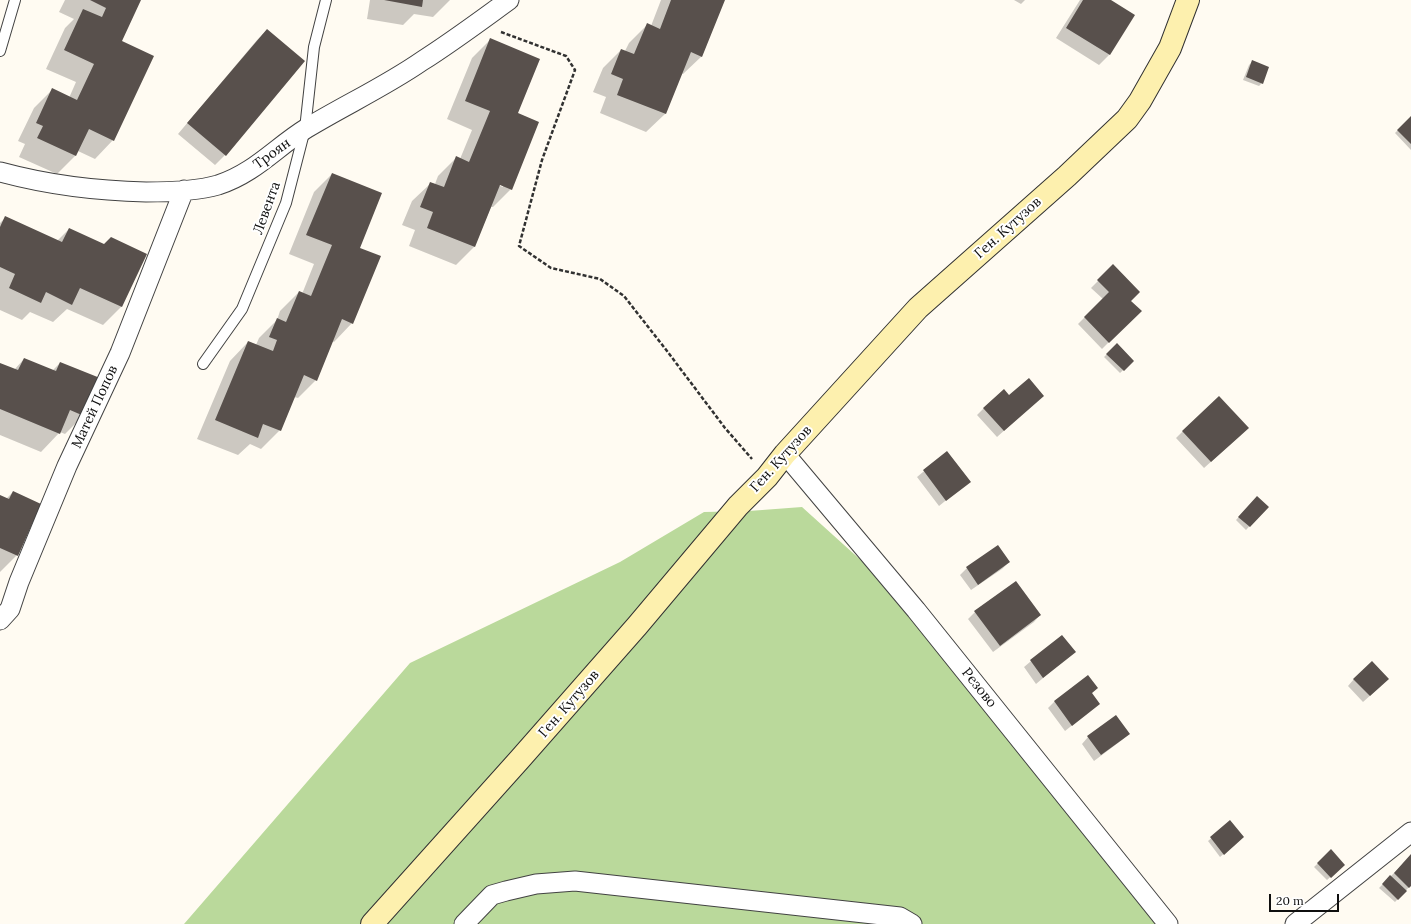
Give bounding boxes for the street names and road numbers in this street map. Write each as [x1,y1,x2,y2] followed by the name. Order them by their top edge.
[250,135,294,173] street label: Троян
[250,179,284,237] street label: Левента
[971,194,1045,262] street label: Ген. Кутузов
[68,363,122,451] street label: Матей Попов
[747,422,815,496] street label: Ген. Кутузов
[958,665,1000,711] street label: Резово
[535,667,603,741] street label: Ген. Кутузов

